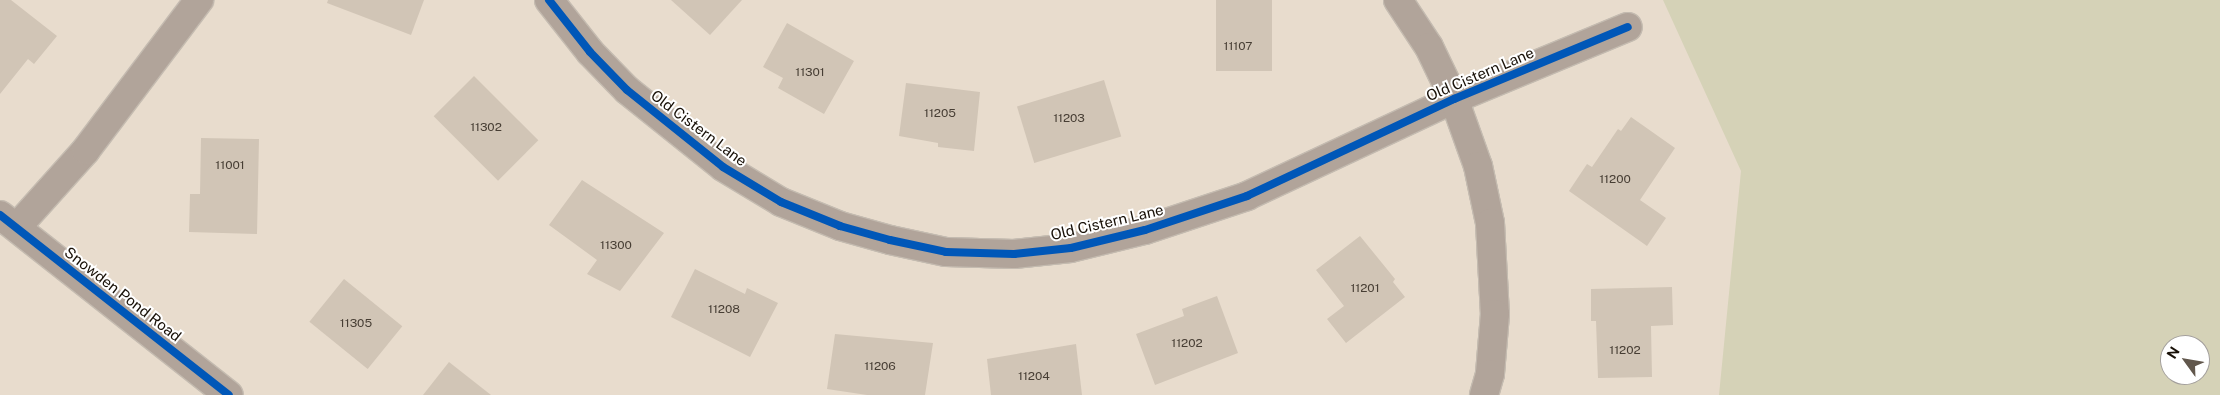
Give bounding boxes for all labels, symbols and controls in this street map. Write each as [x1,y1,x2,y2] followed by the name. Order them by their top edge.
[1224,40,1252,54] house number: 11107
[1423,43,1537,105] street label: Old Cistern Lane
[795,66,825,80] house number: 11301
[648,86,750,170] street label: Old Cistern Lane
[924,107,956,121] house number: 11205
[1053,112,1085,126] house number: 11203
[470,121,502,135] house number: 11302
[215,159,245,173] house number: 11001
[1599,173,1631,187] house number: 11200
[1049,200,1165,244] street label: Old Cistern Lane
[600,239,632,253] house number: 11300
[61,243,185,345] street label: Snowden Pond Road
[1350,282,1380,296] house number: 11201
[708,303,740,317] house number: 11208
[340,317,372,331] house number: 11305
[2160,335,2210,385] north arrow
[1171,337,1203,351] house number: 11202
[1609,344,1641,358] house number: 11202
[2163,344,2183,361] text: N
[864,360,896,374] house number: 11206
[1018,370,1050,384] house number: 11204

